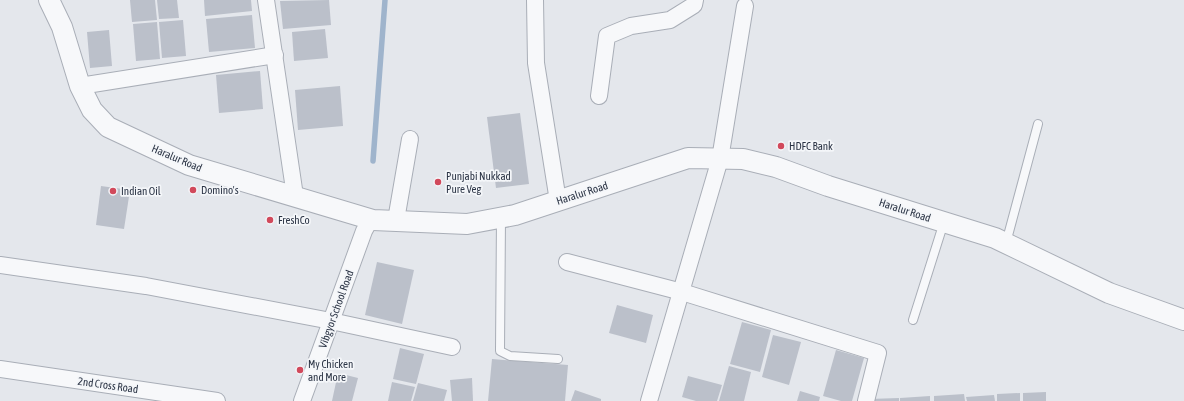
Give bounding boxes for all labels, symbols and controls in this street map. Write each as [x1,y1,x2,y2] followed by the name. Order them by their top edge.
[789,140,833,152] place label: HDFC Bank
[776,141,786,151] marker: HDFC Bank
[150,142,204,174] street label: Haralur Road
[446,170,511,195] place label: Punjabi Nukkad Pure Veg
[433,177,443,187] marker: Punjabi Nukkad Pure Veg
[555,179,609,207] street label: Haralur Road
[201,184,239,196] place label: Domino's
[121,185,161,197] place label: Indian Oil
[188,185,198,195] marker: Domino's
[108,186,118,196] marker: Indian Oil
[878,196,932,224] street label: Haralur Road
[278,214,310,226] place label: FreshCo
[265,215,275,225] marker: FreshCo
[316,268,356,350] street label: Vibgyor School Road
[308,358,353,383] place label: My Chicken and More
[295,365,305,375] marker: My Chicken and More
[77,375,139,395] street label: 2nd Cross Road

